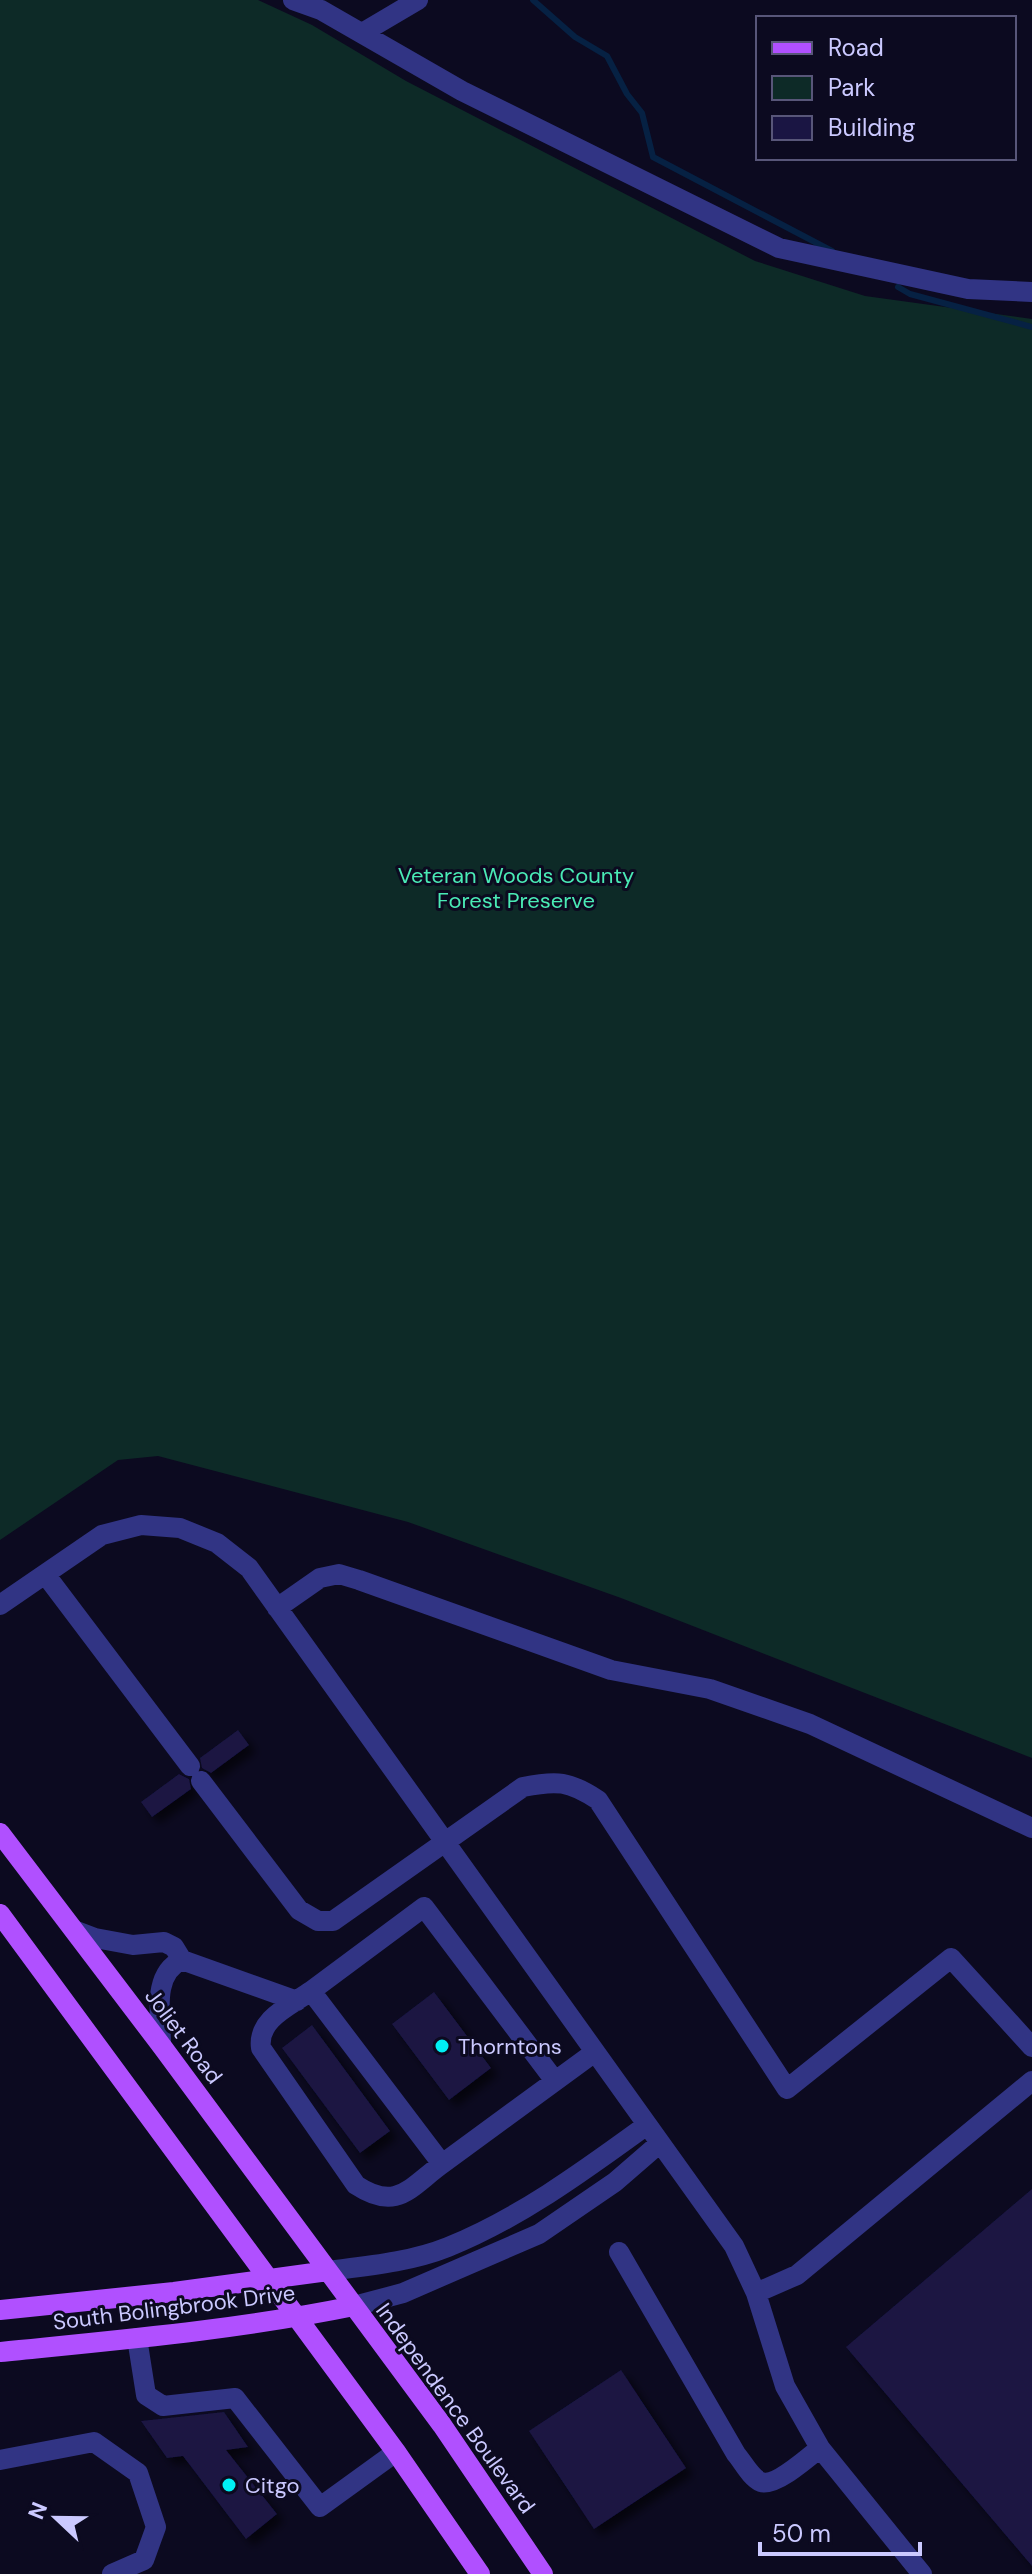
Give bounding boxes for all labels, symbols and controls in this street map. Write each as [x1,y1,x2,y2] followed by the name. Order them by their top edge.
[756,16,1016,160] legend
[828,32,884,63] text: Road
[828,72,875,103] text: Park
[828,112,915,143] text: Building
[398,861,634,915] park label: Veteran Woods County Forest Preserve
[138,1983,229,2090] street label: Joliet Road
[458,2032,562,2061] place label: Thorntons
[433,2037,451,2055] marker: Thorntons
[51,2278,297,2337] street label: South Bolingbrook Drive
[369,2297,542,2519] street label: Independence Boulevard
[245,2471,300,2500] place label: Citgo
[220,2476,238,2494] marker: Citgo
[16,2478,96,2558] north arrow
[21,2498,54,2524] text: N
[760,2506,920,2556] scale bar
[772,2518,831,2549] text: 50 m

